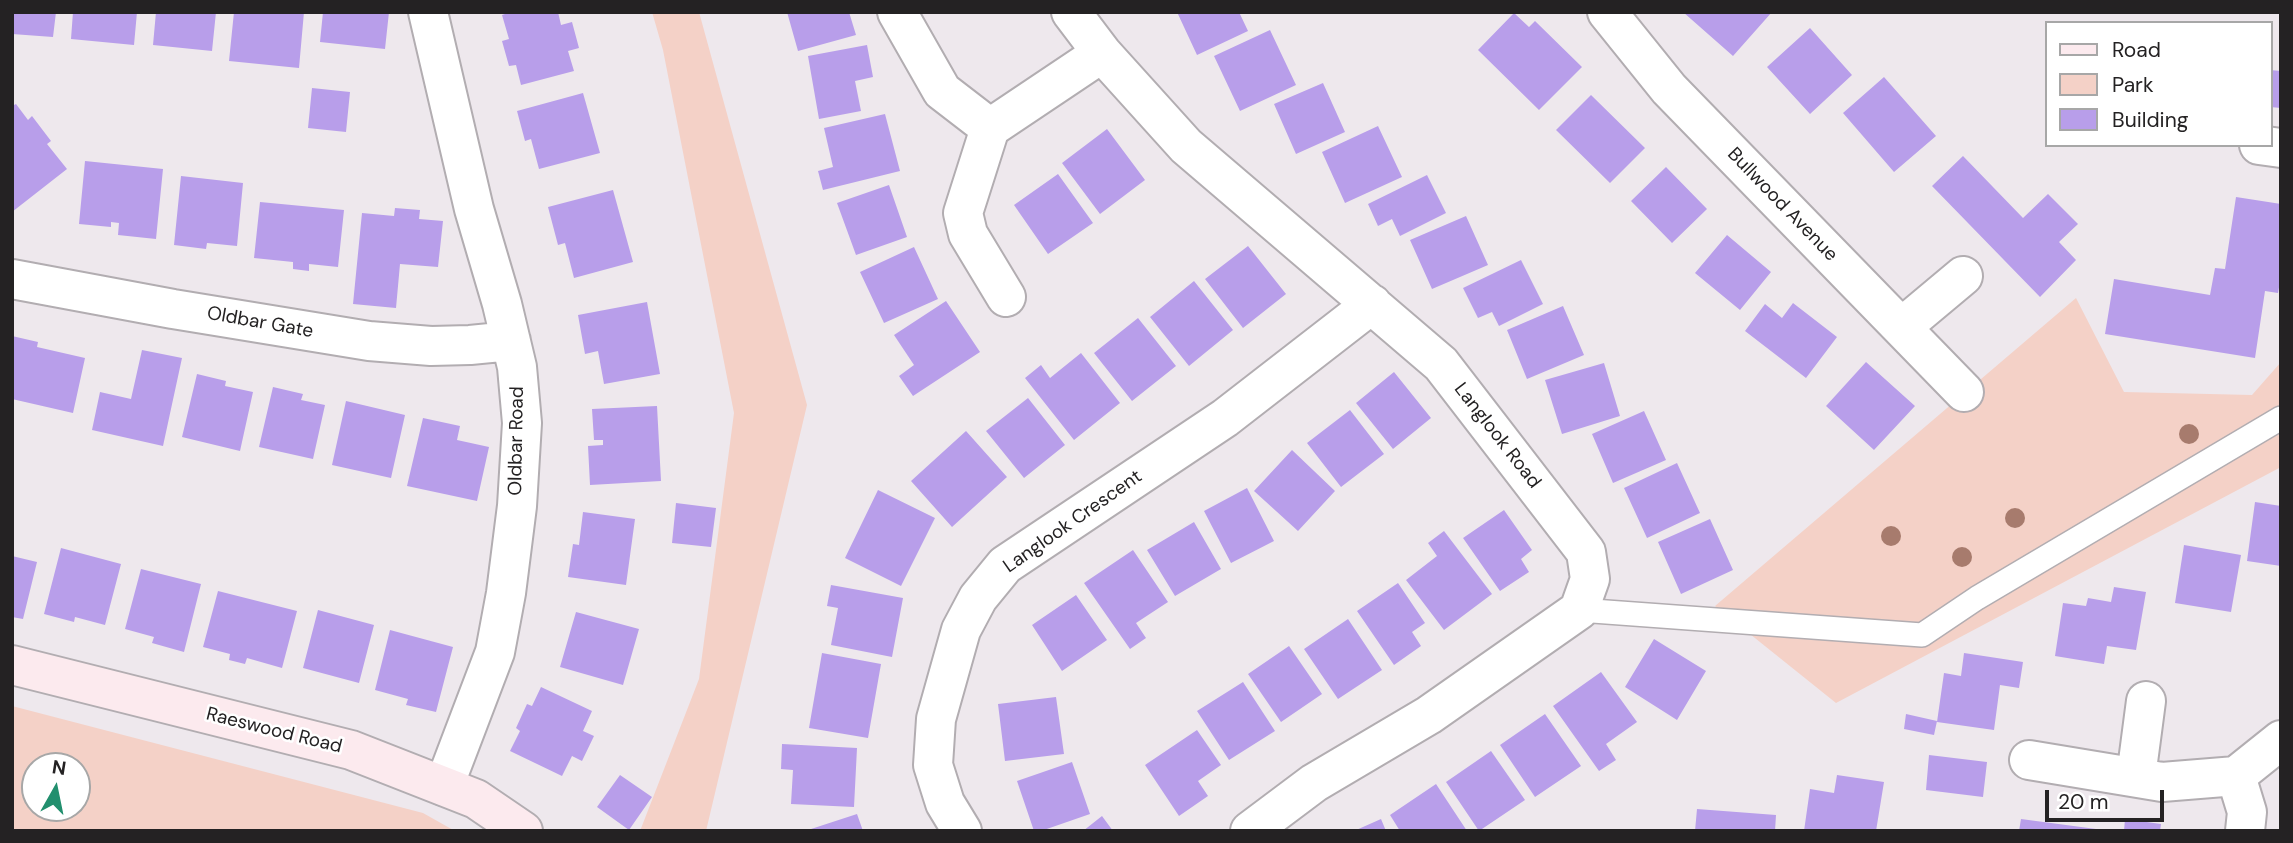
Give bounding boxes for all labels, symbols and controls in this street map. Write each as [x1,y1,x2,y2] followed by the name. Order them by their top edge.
[2044,21,2272,147] legend
[2112,36,2161,64] text: Road
[2112,71,2153,99] text: Park
[2112,106,2188,134] text: Building
[1722,143,1842,267] street label: Bullwood Avenue
[205,302,315,344] street label: Oldbar Gate
[1449,379,1545,493] street label: Langlook Road
[505,386,529,496] street label: Oldbar Road
[999,466,1147,578] street label: Langlook Crescent
[204,703,344,759] street label: Raeswood Road
[21,752,91,822] north arrow
[50,754,68,781] text: N
[2048,776,2167,820] scale bar
[2058,788,2109,816] text: 20 m

